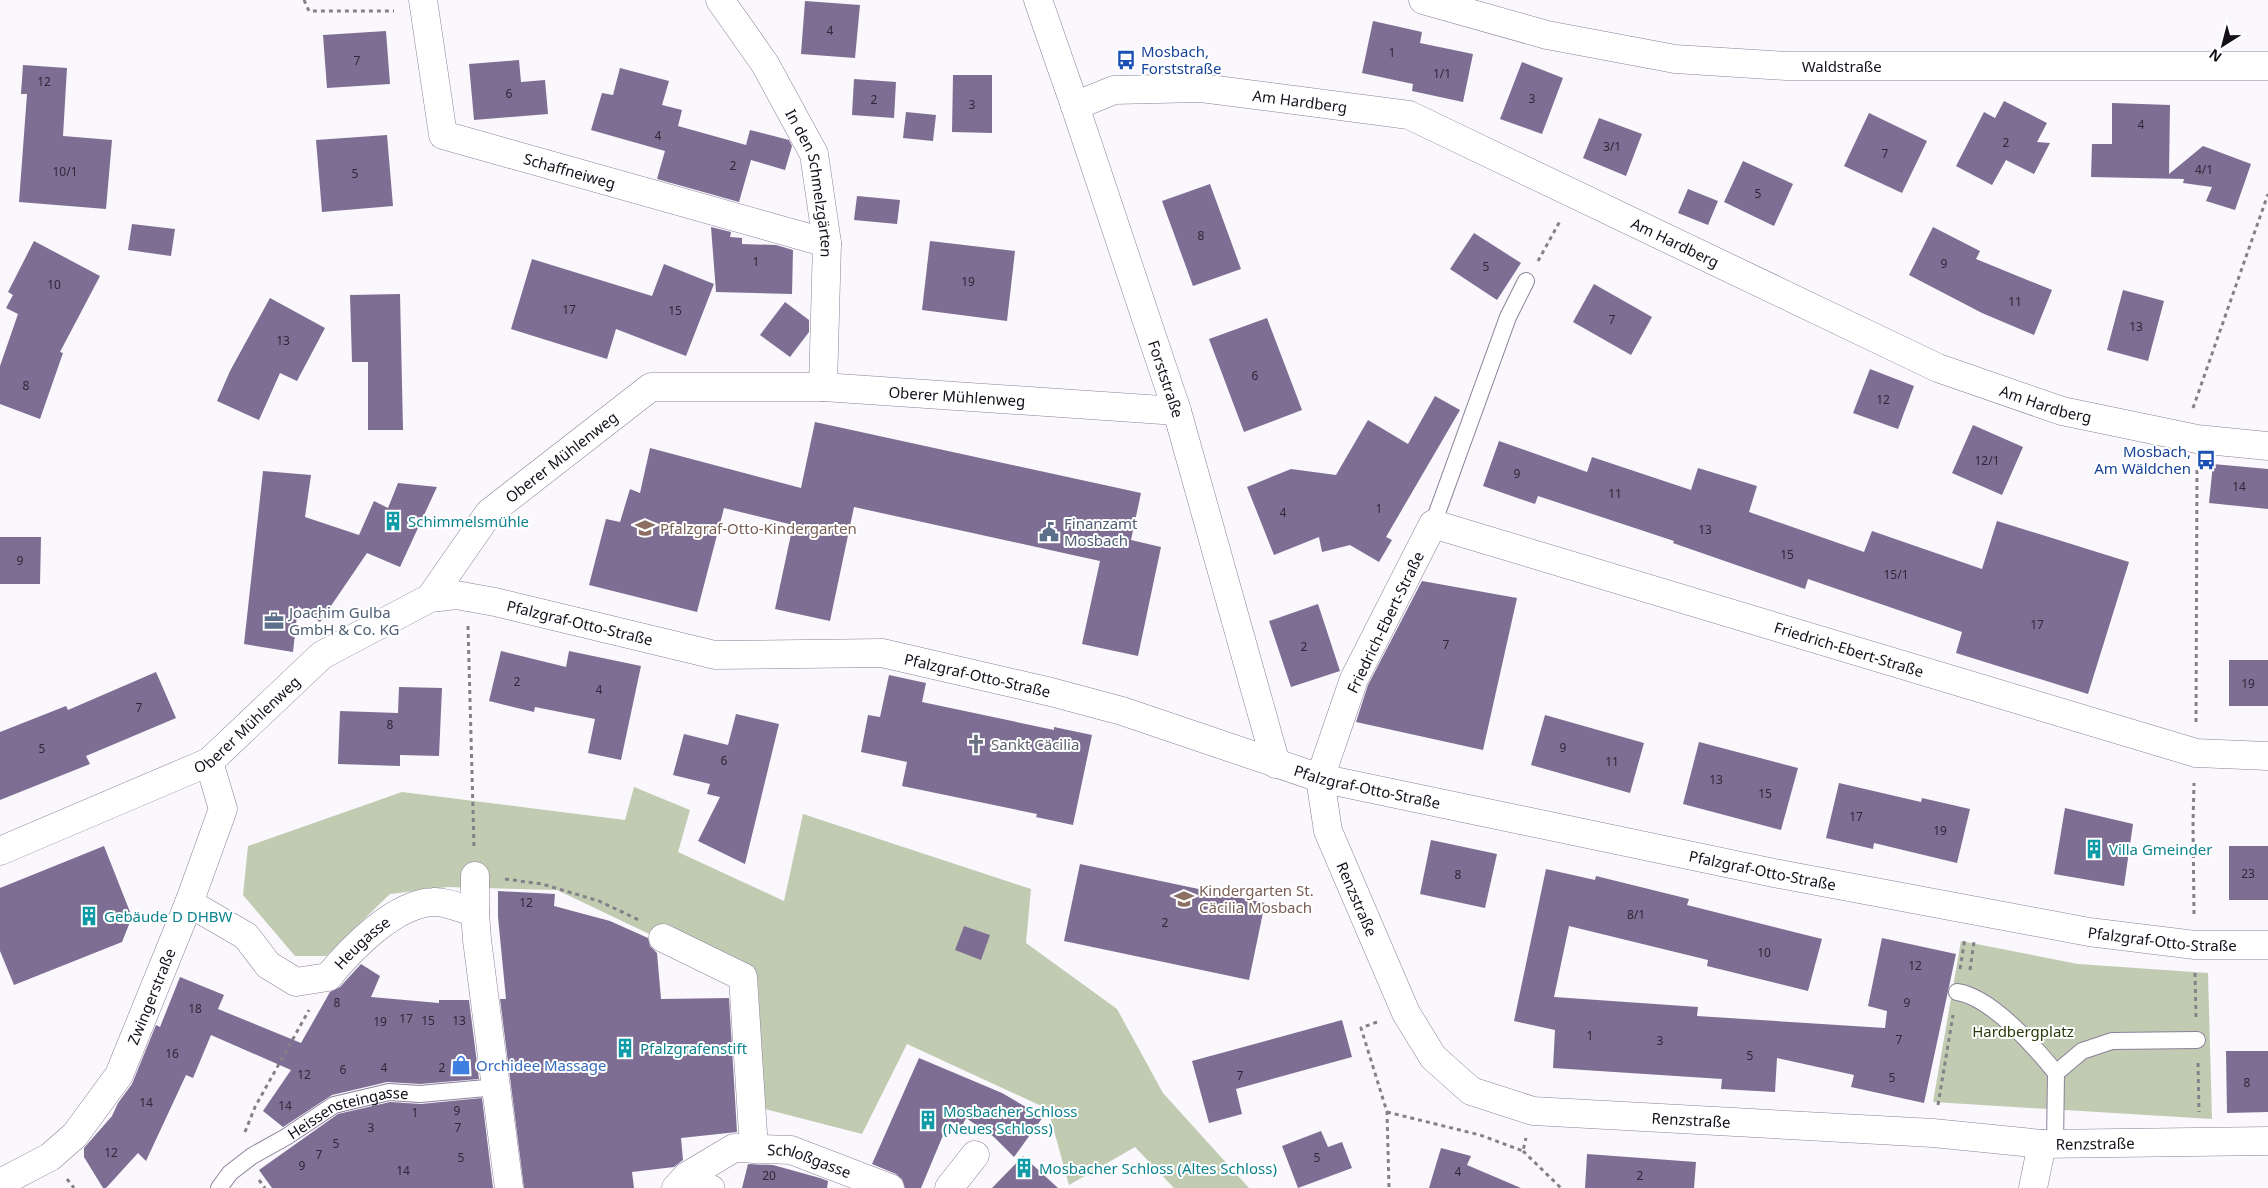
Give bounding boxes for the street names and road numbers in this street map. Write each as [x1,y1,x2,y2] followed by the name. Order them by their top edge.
[1802,56,1882,76] street label: Waldstraße
[1251,85,1348,117] street label: Am Hardberg
[781,105,837,258] street label: In den Schmelzgärten
[521,148,618,193] street label: Schaffneiweg
[1628,213,1722,272] street label: Am Hardberg
[1144,337,1188,420] street label: Forststraße
[1997,380,2093,427] street label: Am Hardberg
[888,381,1026,411] street label: Oberer Mühlenweg
[501,407,622,507] street label: Oberer Mühlenweg
[1342,548,1428,696] street label: Friedrich-Ebert-Straße
[505,595,655,650] street label: Pfalzgraf-Otto-Straße
[1772,617,1926,681] street label: Friedrich-Ebert-Straße
[902,648,1053,702] street label: Pfalzgraf-Otto-Straße
[191,671,304,777] street label: Oberer Mühlenweg
[1291,760,1442,813] street label: Pfalzgraf-Otto-Straße
[1687,845,1838,894] street label: Pfalzgraf-Otto-Straße
[1332,859,1382,939] street label: Renzstraße
[329,911,394,973] street label: Heugasse
[2087,922,2237,955] street label: Pfalzgraf-Otto-Straße
[122,945,180,1047] street label: Zwingerstraße
[283,1082,409,1143] street label: Heissensteingasse
[1651,1108,1731,1132] street label: Renzstraße
[2055,1133,2135,1154] street label: Renzstraße
[767,1139,854,1182] street label: Schloßgasse

